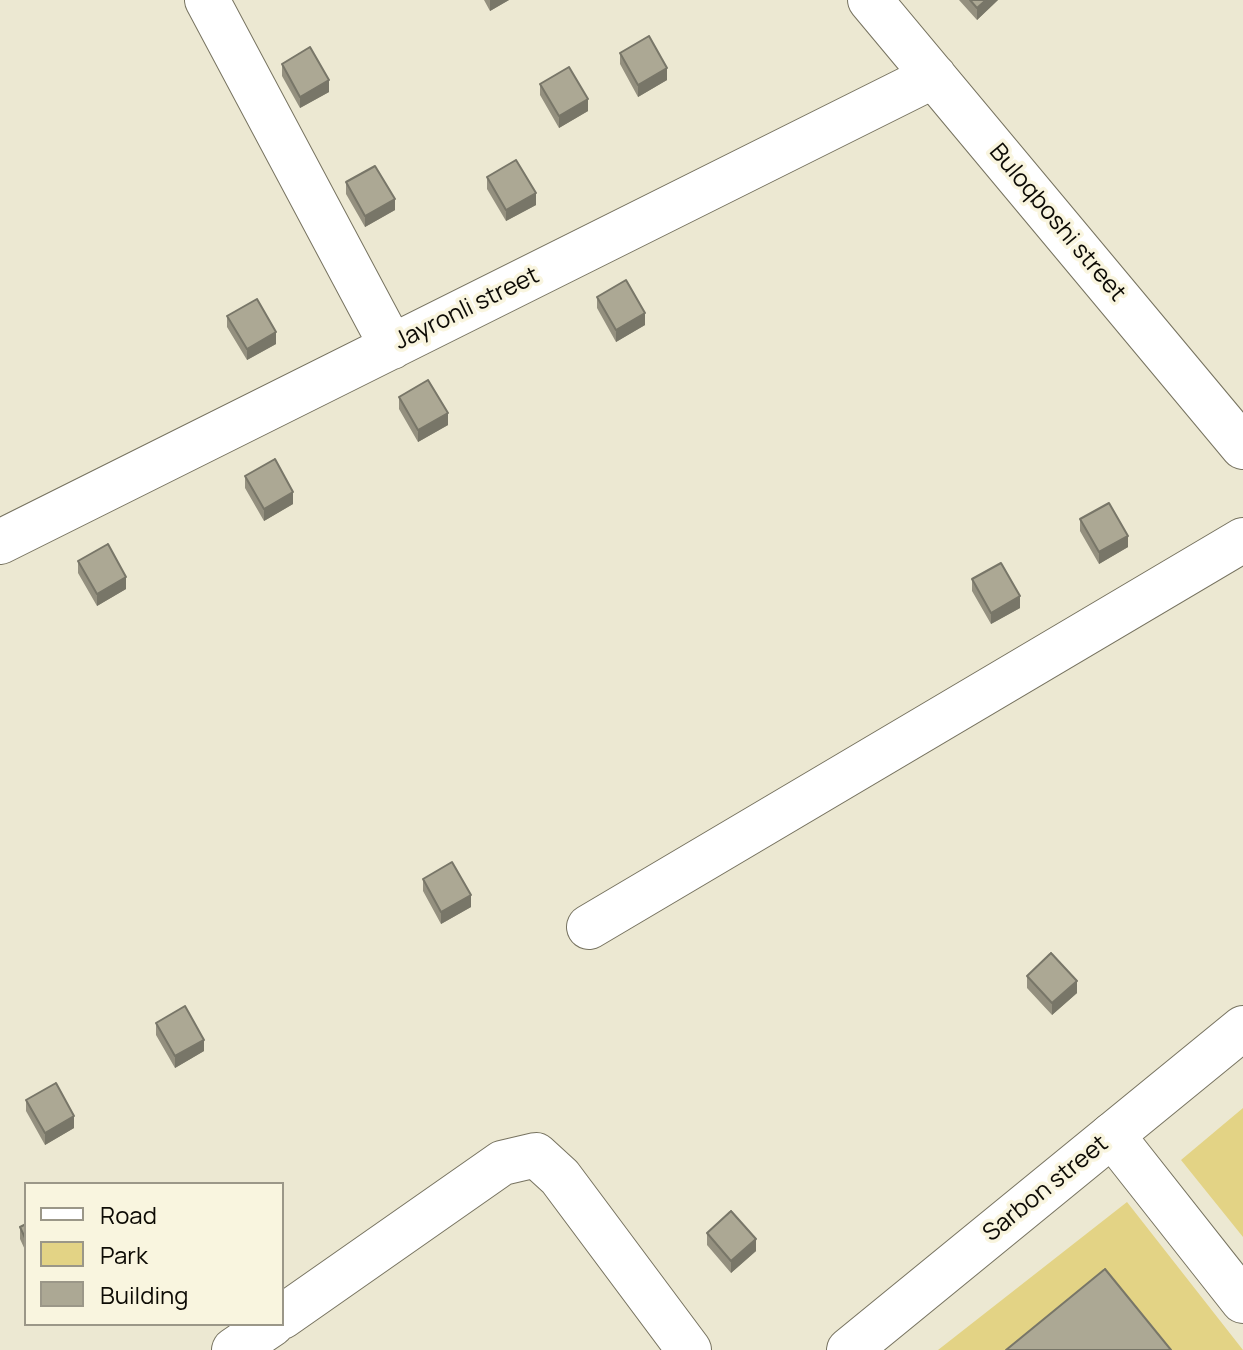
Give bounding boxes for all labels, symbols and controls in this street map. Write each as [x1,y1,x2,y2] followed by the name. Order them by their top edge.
[983,138,1131,308] street label: Buloqboshi street
[390,262,544,356] street label: Jayronli street
[978,1130,1114,1248] street label: Sarbon street
[24,1182,284,1326] legend
[100,1198,157,1231] text: Road
[100,1238,148,1271] text: Park
[100,1278,188,1311] text: Building

